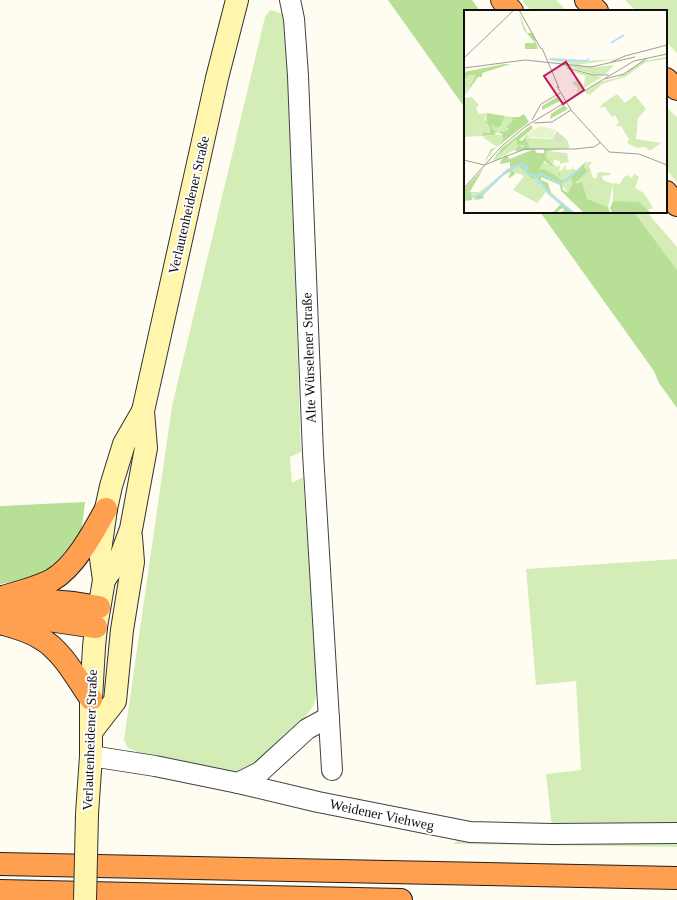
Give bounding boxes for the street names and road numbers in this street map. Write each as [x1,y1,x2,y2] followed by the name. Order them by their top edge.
[166,135,212,275] street label: Verlautenheidener Straße
[299,292,319,424] street label: Alte Würselener Straße
[80,669,100,811] street label: Verlautenheidener Straße
[328,797,436,833] street label: Weidener Viehweg

